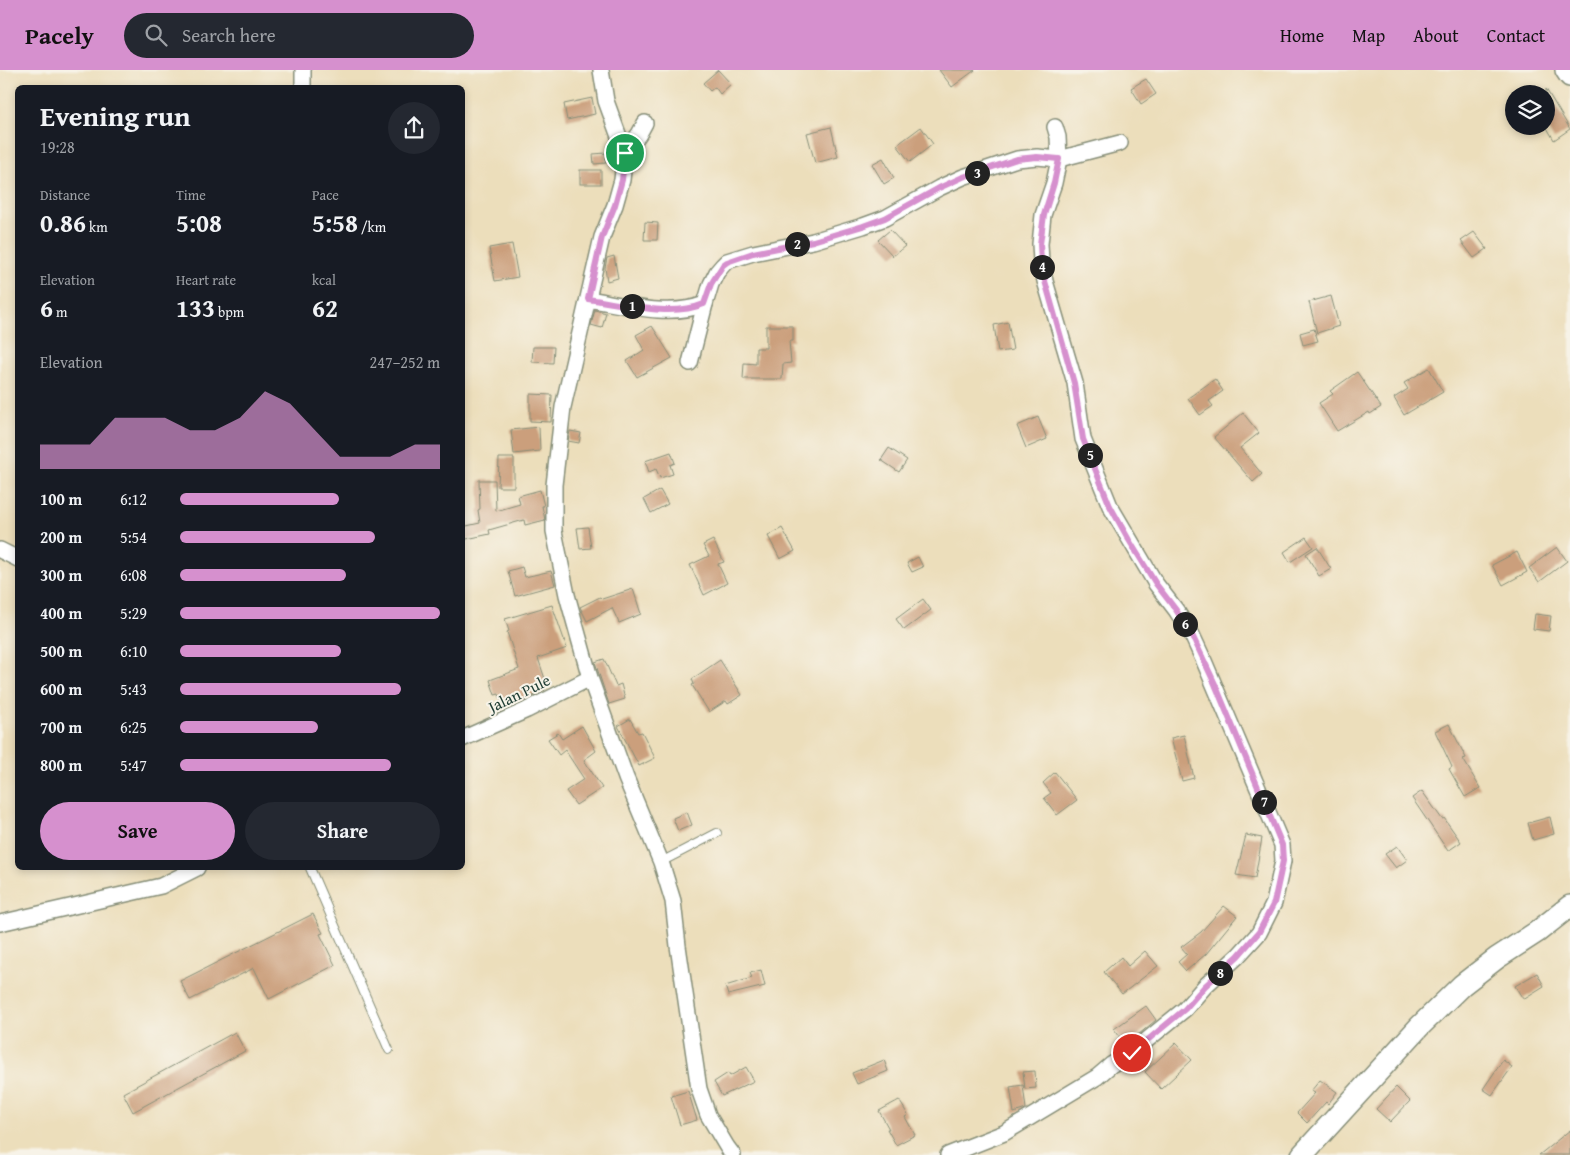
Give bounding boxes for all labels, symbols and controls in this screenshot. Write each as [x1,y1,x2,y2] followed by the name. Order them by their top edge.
[124,13,474,58] search box
[25,18,94,53] text: Pacely
[142,21,170,49] icon: search
[182,21,276,49] text: Search here
[1280,22,1324,49] text: Home
[1352,22,1385,49] text: Map
[1413,22,1459,49] text: About
[1487,22,1545,49] text: Contact
[1505,85,1555,135] map controls
[1505,85,1555,135] button: layers
[40,95,191,136] text: Evening run
[388,102,440,154] button: share
[604,132,646,174] pin
[40,135,75,159] text: 19:28
[611,139,639,167] icon: arrive
[964,160,990,186] pin: 3
[974,163,981,183] text: 3
[40,185,90,205] text: Distance
[176,185,206,205] text: Time
[312,185,339,205] text: Pace
[40,205,86,241] text: 0.86
[176,205,222,241] text: 5:08
[312,205,358,241] text: 5:58
[86,217,108,237] text: km
[358,217,386,237] text: /km
[784,232,810,256] pin: 2
[794,234,801,254] text: 2
[1030,254,1054,280] pin: 4
[1039,257,1046,277] text: 4
[40,270,95,290] text: Elevation
[176,270,236,290] text: Heart rate
[312,270,336,290] text: kcal
[40,290,53,326] text: 6
[176,290,215,326] text: 133
[312,290,338,326] text: 62
[620,294,644,318] pin: 1
[629,296,636,316] text: 1
[53,302,67,322] text: m
[215,302,244,322] text: bpm
[40,350,103,374] text: Elevation
[370,350,440,374] text: 247–252 m
[1078,442,1102,468] pin: 5
[1087,445,1094,465] text: 5
[40,487,82,511] text: 100 m
[120,487,147,511] text: 6:12
[40,525,82,549] text: 200 m
[120,525,147,549] text: 5:54
[40,563,82,587] text: 300 m
[120,563,147,587] text: 6:08
[40,601,82,625] text: 400 m
[120,601,147,625] text: 5:29
[1172,612,1198,636] pin: 6
[1182,614,1189,634] text: 6
[40,639,82,663] text: 500 m
[120,639,147,663] text: 6:10
[482,668,554,719] street label: Jalan Pule
[40,677,82,701] text: 600 m
[120,677,147,701] text: 5:43
[40,715,82,739] text: 700 m
[120,715,147,739] text: 6:25
[40,753,82,777] text: 800 m
[120,753,147,777] text: 5:47
[1252,790,1276,814] pin: 7
[1261,792,1268,812] text: 7
[40,802,235,860] button: Save
[245,802,440,860] button: Share
[1208,960,1232,986] pin: 8
[1217,963,1224,983] text: 8
[1111,1032,1153,1074] pin
[1118,1039,1146,1067] icon: check

